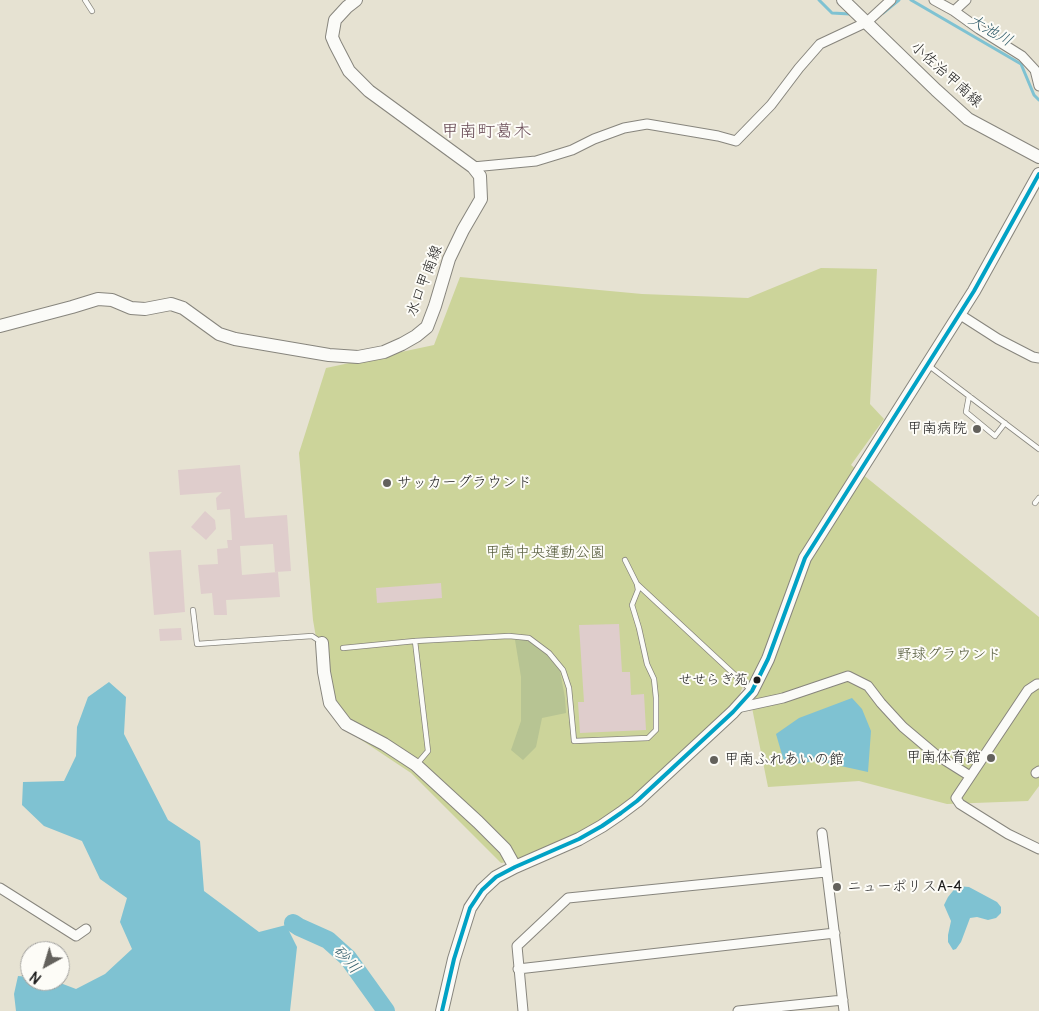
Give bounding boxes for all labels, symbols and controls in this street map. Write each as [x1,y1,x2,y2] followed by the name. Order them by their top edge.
[964,11,1016,51] water label: 大池川
[907,38,985,112] street label: 小佐治甲南線
[441,121,531,143] district label: 甲南町葛木
[403,243,447,319] street label: 水口甲南線
[907,420,967,438] place label: 甲南病院
[971,423,983,435] marker: 甲南病院
[397,474,532,492] place label: サッカーグラウンド
[381,477,393,489] marker: サッカーグラウンド
[485,544,605,562] park label: 甲南中央運動公園
[897,646,1001,664] park label: 野球グラウンド
[678,672,748,688] place label: せせらぎ苑
[752,675,762,685] marker: せせらぎ苑
[906,749,981,767] place label: 甲南体育館
[724,751,844,769] place label: 甲南ふれあいの館
[985,752,997,764] marker: 甲南体育館
[708,754,720,766] marker: 甲南ふれあいの館
[847,878,962,896] place label: ニューポリスA-4
[831,881,843,893] marker: ニューポリスA-4
[20,941,70,991] north arrow
[328,942,364,978] water label: 砂川
[27,968,45,987] text: N

